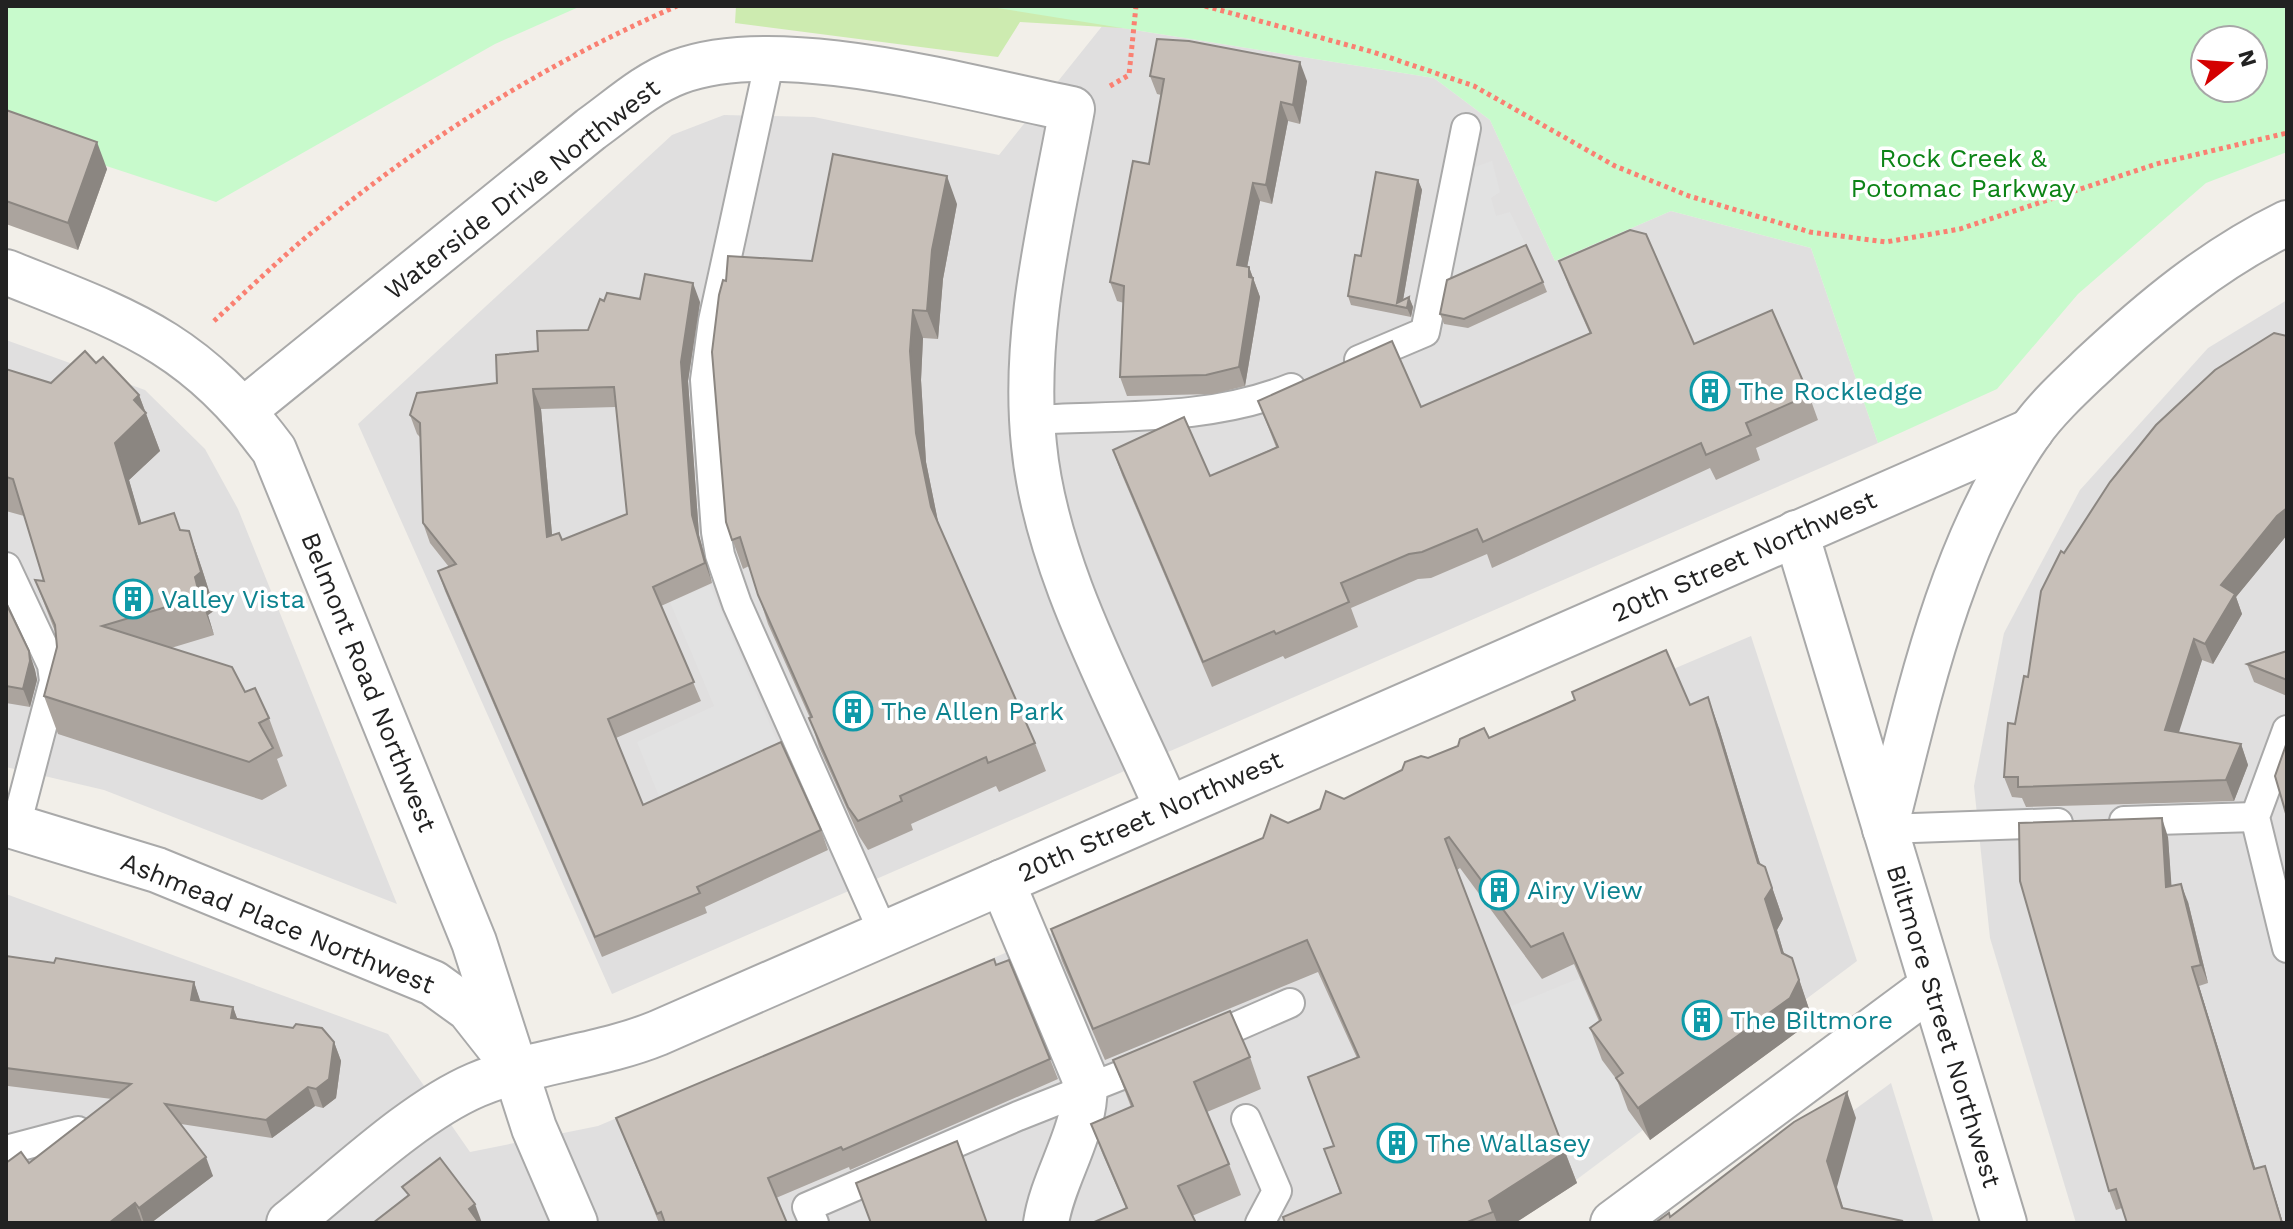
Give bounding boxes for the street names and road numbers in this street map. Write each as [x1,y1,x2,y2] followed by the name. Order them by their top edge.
[379,72,665,306] street label: Waterside Drive Northwest
[1607,484,1881,628] street label: 20th Street Northwest
[295,528,443,836] street label: Belmont Road Northwest
[1013,744,1287,888] street label: 20th Street Northwest
[117,846,439,1000] street label: Ashmead Place Northwest
[1881,861,2007,1191] street label: Biltmore Street Northwest

